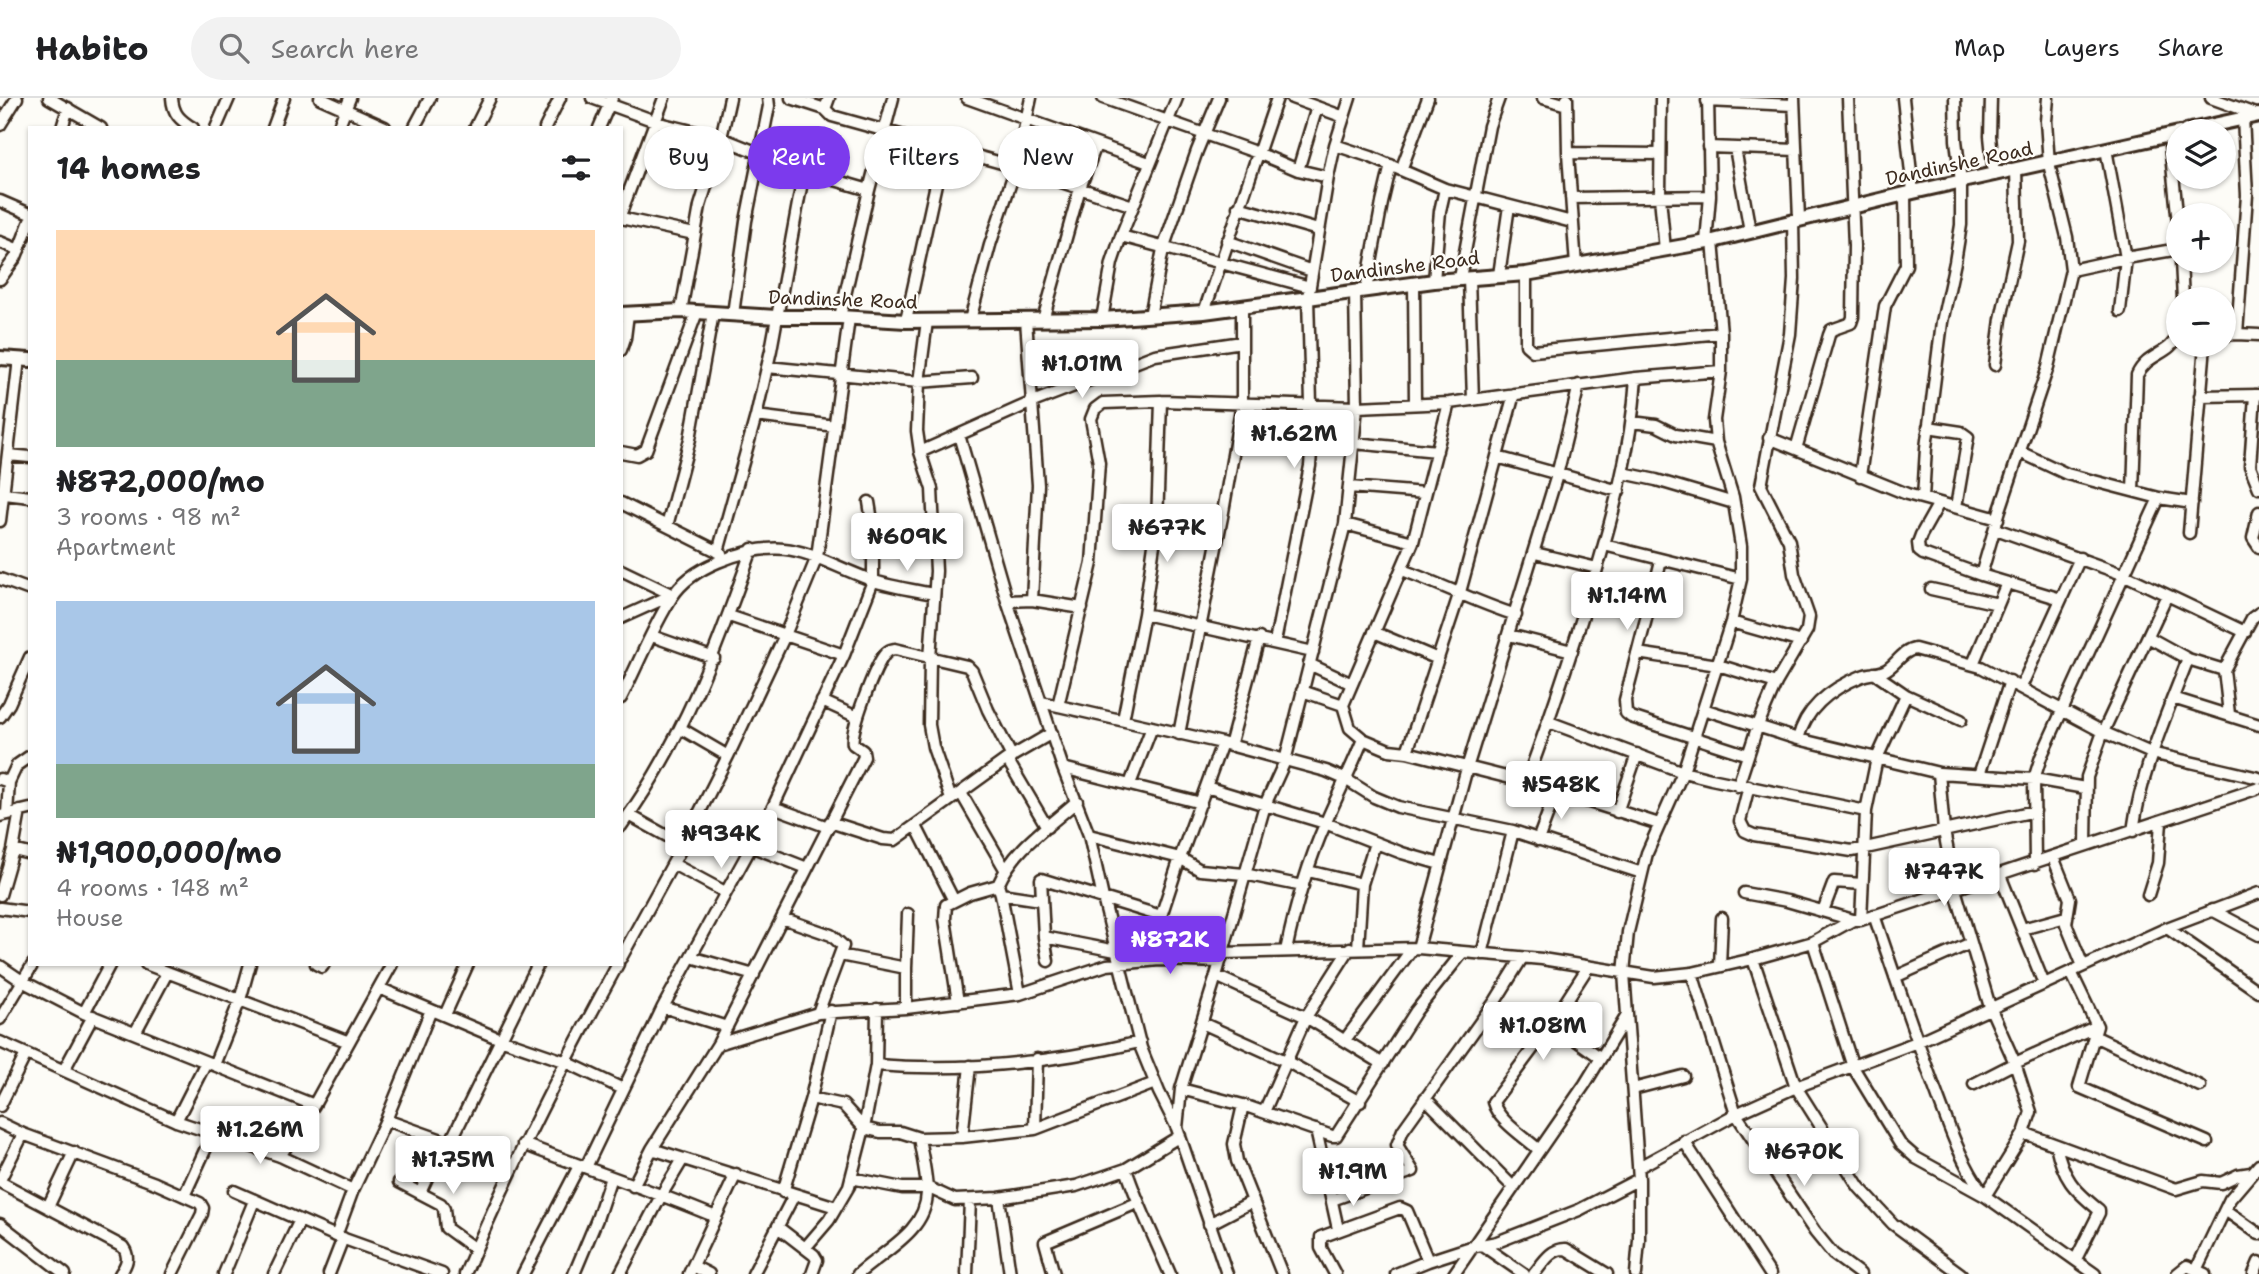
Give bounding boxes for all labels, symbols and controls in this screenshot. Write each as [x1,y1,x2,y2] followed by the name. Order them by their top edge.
[191,17,681,80] search box
[35,26,149,71] text: Habito
[215,29,253,67] icon: search
[271,31,419,66] text: Search here
[1954,32,2005,64] text: Map
[2043,32,2120,64] text: Layers
[2158,32,2224,64] text: Share
[2166,119,2236,357] map controls
[2166,119,2236,189] button: layers
[644,126,734,189] chip: Buy
[748,126,850,189] chip: Rent
[864,126,984,189] chip: Filters
[998,126,1098,189] chip: New
[1883,136,2035,191] street label: Dandinshe Road
[56,148,201,189] text: 14 homes
[557,149,595,187] icon: filters
[2166,203,2236,273] button: +
[1329,245,1481,288] street label: Dandinshe Road
[263,275,389,401] icon: home
[768,284,918,315] street label: Dandinshe Road
[2166,287,2236,357] button: −
[1025,341,1139,400] pin: ₦1.01M
[1041,348,1123,378] text: ₦1.01M
[1237,410,1351,470] pin: ₦1.62M
[1251,418,1337,448] text: ₦1.62M
[56,461,265,502] text: ₦872,000/mo
[56,502,241,532] text: 3 rooms · 98 m²
[1118,504,1216,564] pin: ₦677K
[1128,512,1206,542] text: ₦677K
[858,514,956,573] pin: ₦609K
[867,521,947,551] text: ₦609K
[56,532,176,562] text: Apartment
[1570,573,1684,632] pin: ₦1.14M
[1587,580,1667,610] text: ₦1.14M
[263,646,389,772] icon: home
[1512,762,1610,821] pin: ₦548K
[1522,769,1600,799] text: ₦548K
[672,810,770,870] pin: ₦934K
[681,818,761,848] text: ₦934K
[56,832,282,873] text: ₦1,900,000/mo
[1895,848,1993,908] pin: ₦747K
[1905,856,1983,886] text: ₦747K
[56,873,249,903] text: 4 rooms · 148 m²
[56,903,124,933] text: House
[1121,916,1219,976] pin: ₦872K
[1131,924,1209,954] text: ₦872K
[1486,1002,1600,1062] pin: ₦1.08M
[1499,1010,1587,1040] text: ₦1.08M
[203,1107,317,1166] pin: ₦1.26M
[216,1114,304,1144] text: ₦1.26M
[1755,1128,1853,1188] pin: ₦670K
[396,1136,510,1196] pin: ₦1.75M
[1765,1136,1843,1166] text: ₦670K
[411,1144,495,1174] text: ₦1.75M
[1304,1148,1402,1208] pin: ₦1.9M
[1319,1156,1387,1186] text: ₦1.9M

